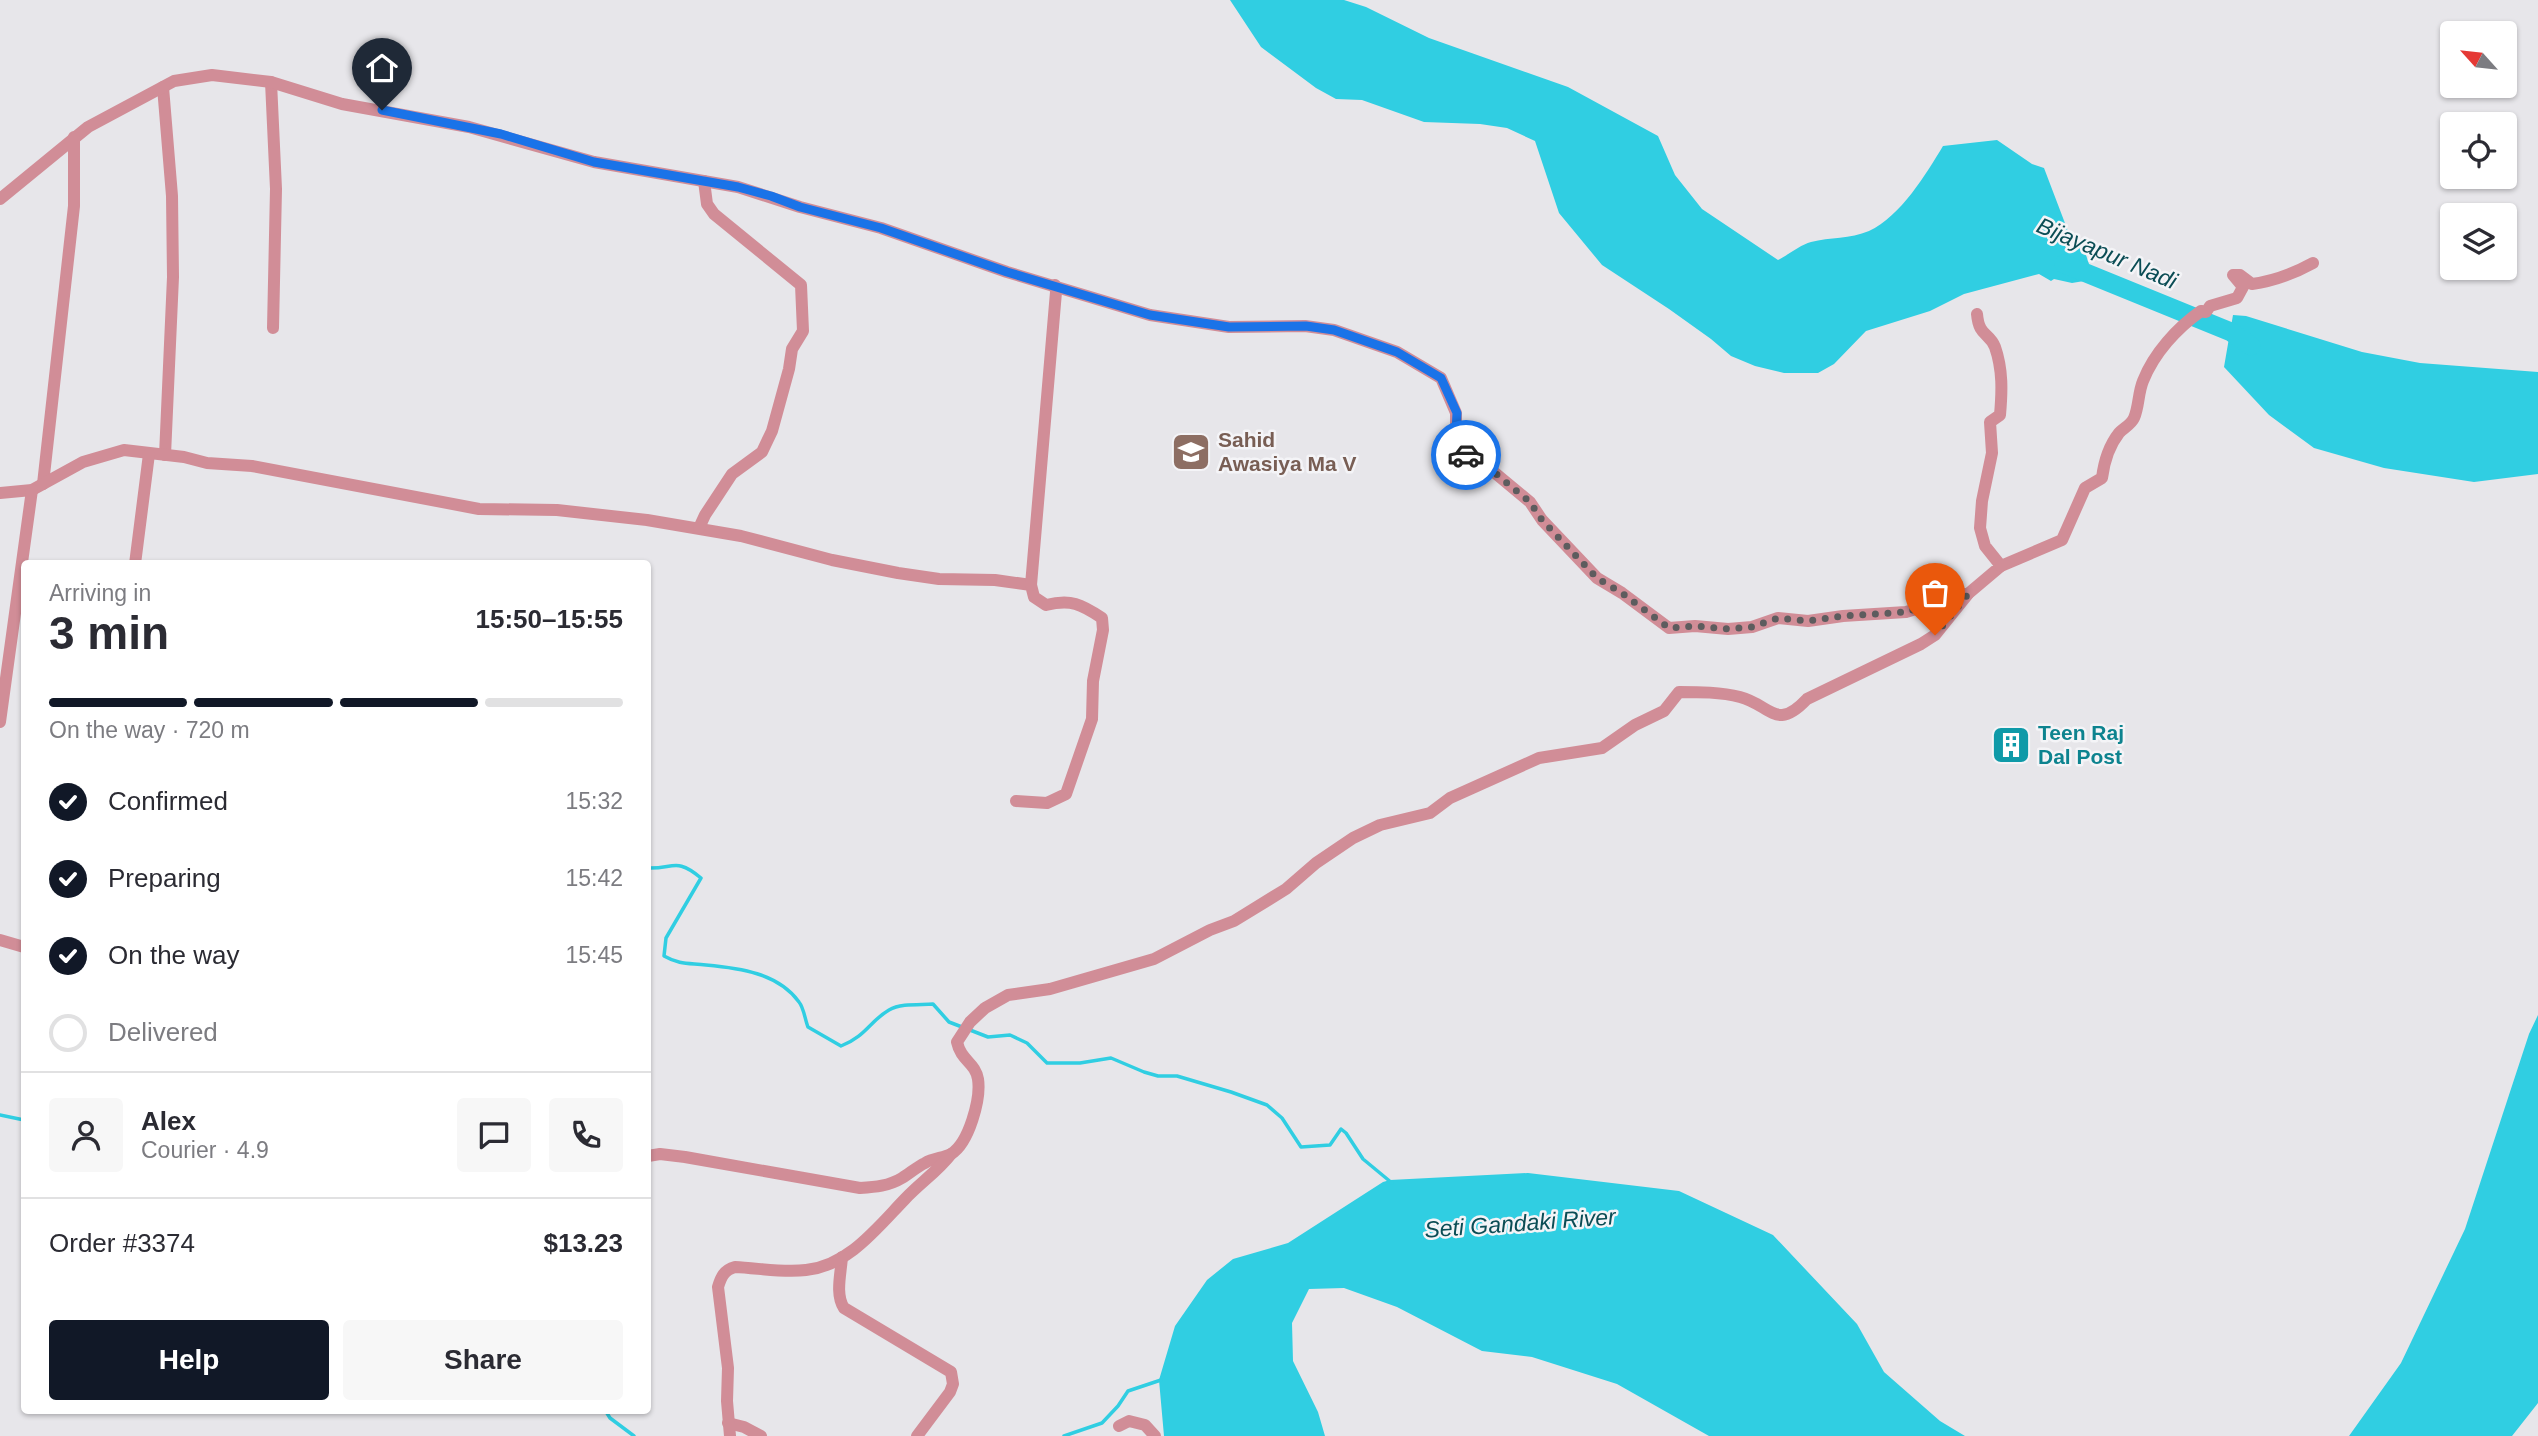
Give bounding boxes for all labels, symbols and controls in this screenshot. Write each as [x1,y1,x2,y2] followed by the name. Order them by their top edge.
[2440,21,2516,98] north arrow
[2440,21,2517,280] map controls
[352,38,412,110] pin
[363,49,401,87] icon: home
[2440,112,2517,189] button: locate
[2440,203,2517,280] button: layers
[2033,212,2182,295] water label: Bijayapur Nadi
[1431,420,1501,490] courier
[1218,428,1357,475] place label: Sahid Awasiya Ma V
[1170,431,1212,473] school or university icon: Sahid Awasiya Ma V
[1447,436,1485,474] icon: car
[1905,563,1965,635] pin
[1916,574,1954,612] icon: bag
[49,580,151,606] text: Arriving in
[476,604,623,634] text: 15:50–15:55
[49,607,169,659] text: 3 min
[49,717,250,743] text: On the way · 720 m
[2038,721,2124,768] place label: Teen Raj Dal Post
[1990,724,2032,766] building icon: Teen Raj Dal Post
[49,783,87,821] icon: check
[108,786,228,816] text: Confirmed
[565,788,623,814] text: 15:32
[49,860,87,898] icon: check
[108,863,221,893] text: Preparing
[565,865,623,891] text: 15:42
[49,937,87,975] icon: check
[108,940,240,970] text: On the way
[565,942,623,968] text: 15:45
[108,1017,218,1047] text: Delivered
[49,1098,123,1172] button: person
[457,1098,531,1172] button: chat
[549,1098,623,1172] button: phone
[141,1106,196,1136] text: Alex
[141,1137,269,1163] text: Courier · 4.9
[1423,1203,1618,1243] water label: Seti Gandaki River
[49,1228,195,1258] text: Order #3374
[543,1228,623,1258] text: $13.23
[49,1320,329,1400] button: Help
[343,1320,623,1400] button: Share

